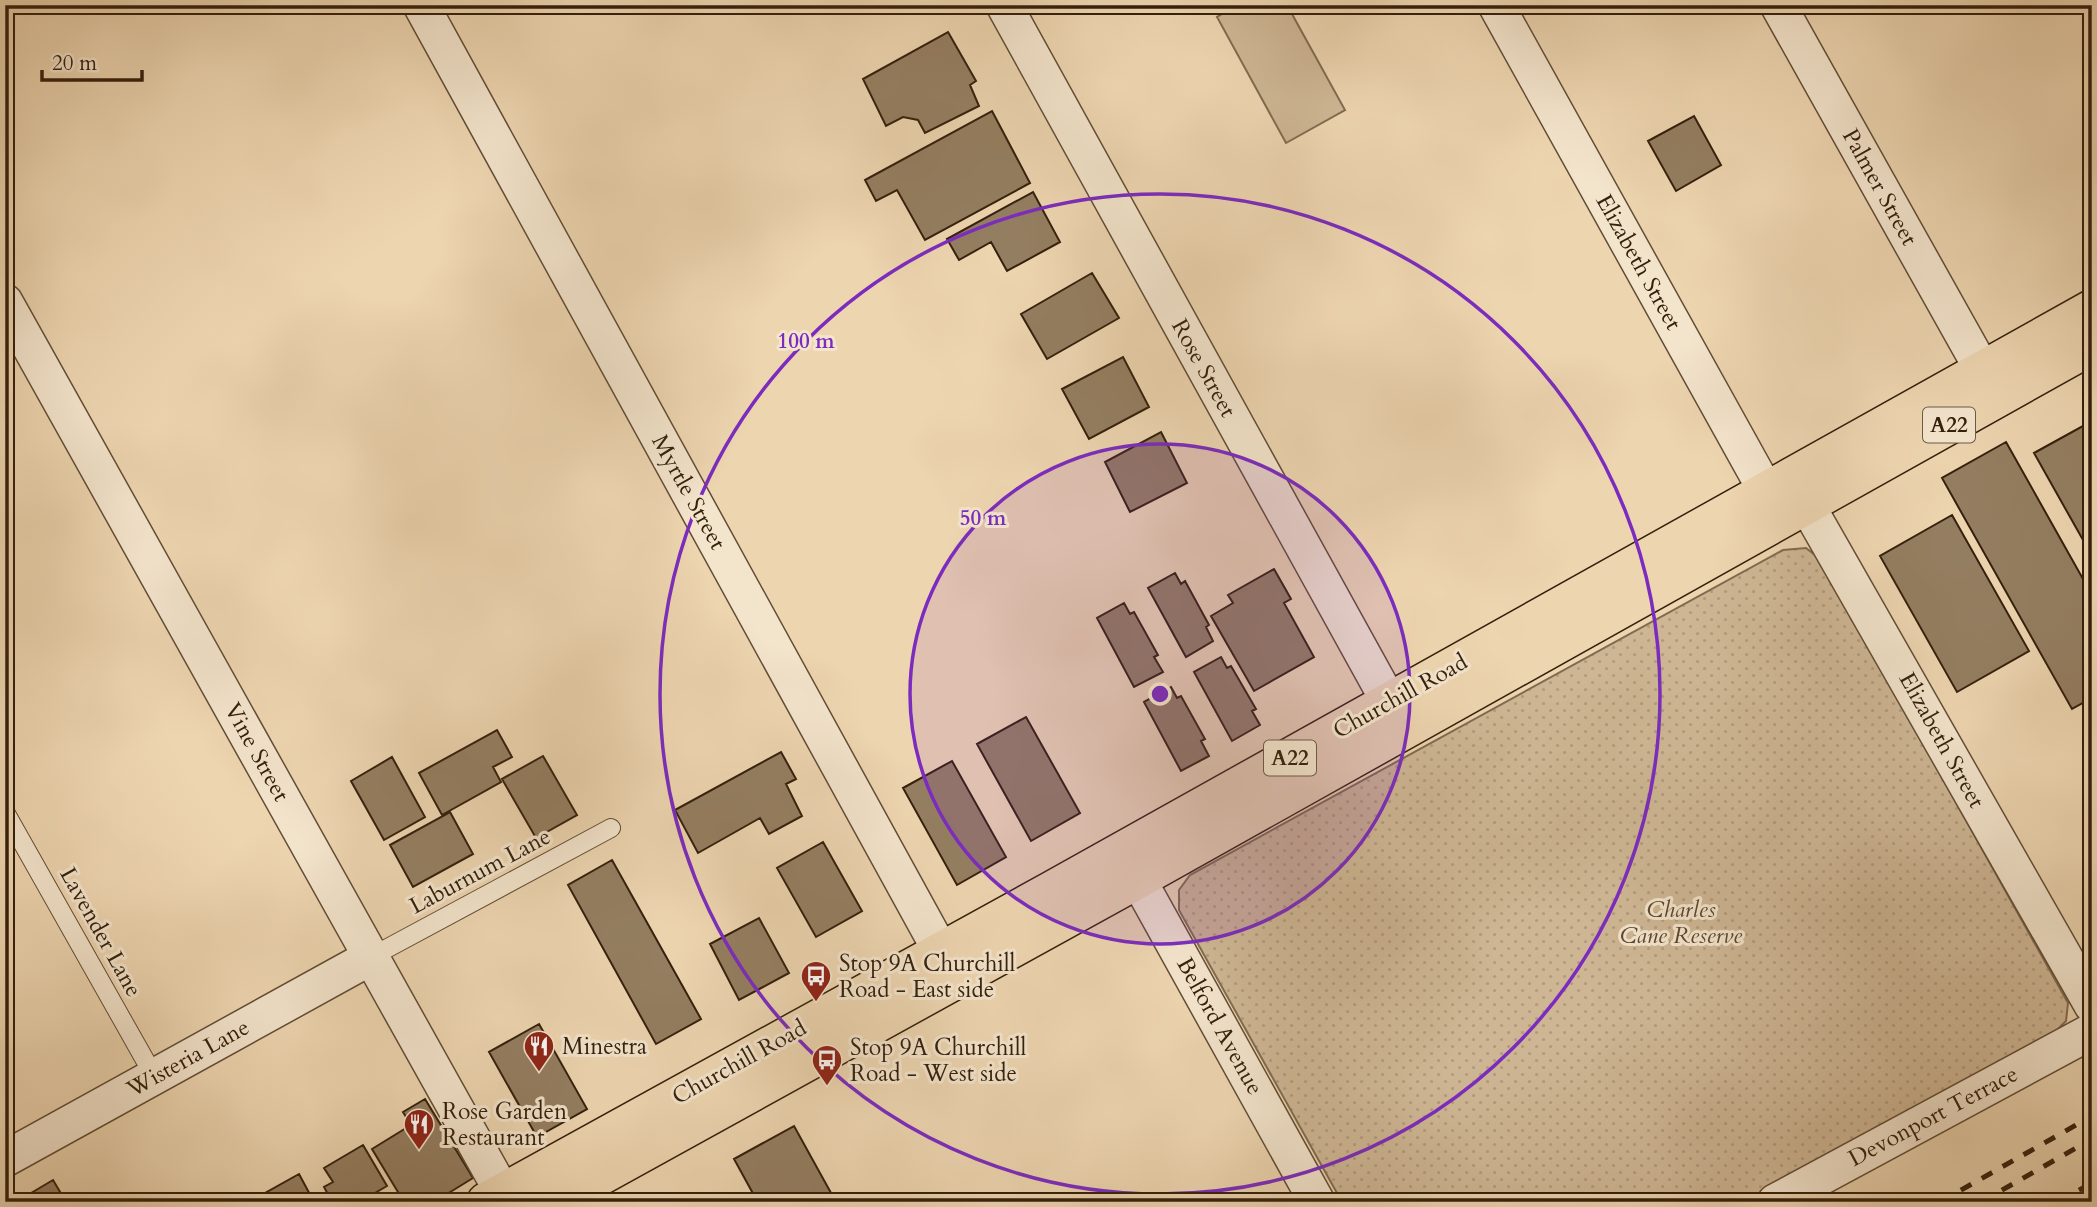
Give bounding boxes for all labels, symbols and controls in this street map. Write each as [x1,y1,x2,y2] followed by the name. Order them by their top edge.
[42,38,142,82] scale bar
[52,49,97,78] text: 20 m
[1835,123,1925,251] street label: Palmer Street
[1589,188,1689,336] street label: Elizabeth Street
[1164,313,1244,423] street label: Rose Street
[777,327,835,356] text: 100 m
[1923,408,1975,442] road number: A22
[645,429,733,555] street label: Myrtle Street
[960,504,1007,533] text: 50 m
[1327,646,1473,746] street label: Churchill Road
[1892,666,1992,814] street label: Elizabeth Street
[1148,682,1172,706] centre of rings
[217,697,297,807] street label: Vine Street
[1264,740,1316,776] road number: A22
[404,821,556,921] street label: Laburnum Lane
[53,862,149,1002] street label: Lavender Lane
[1620,894,1742,951] park label: Charles Cane Reserve
[839,948,1016,1005] place label: Stop 9A Churchill Road - East side
[1169,952,1271,1100] street label: Belford Avenue
[799,959,833,1003] bus stop icon: Stop 9A Churchill Road - East side
[120,1012,255,1105] street label: Wisteria Lane
[666,1012,812,1112] street label: Churchill Road
[522,1029,556,1073] restaurant icon: Minestra
[562,1031,647,1062] place label: Minestra
[850,1032,1027,1089] place label: Stop 9A Churchill Road - West side
[810,1043,844,1087] bus stop icon: Stop 9A Churchill Road - West side
[1843,1058,2023,1174] street label: Devonport Terrace
[442,1096,567,1153] place label: Rose Garden Restaurant
[402,1107,436,1151] restaurant icon: Rose Garden Restaurant

